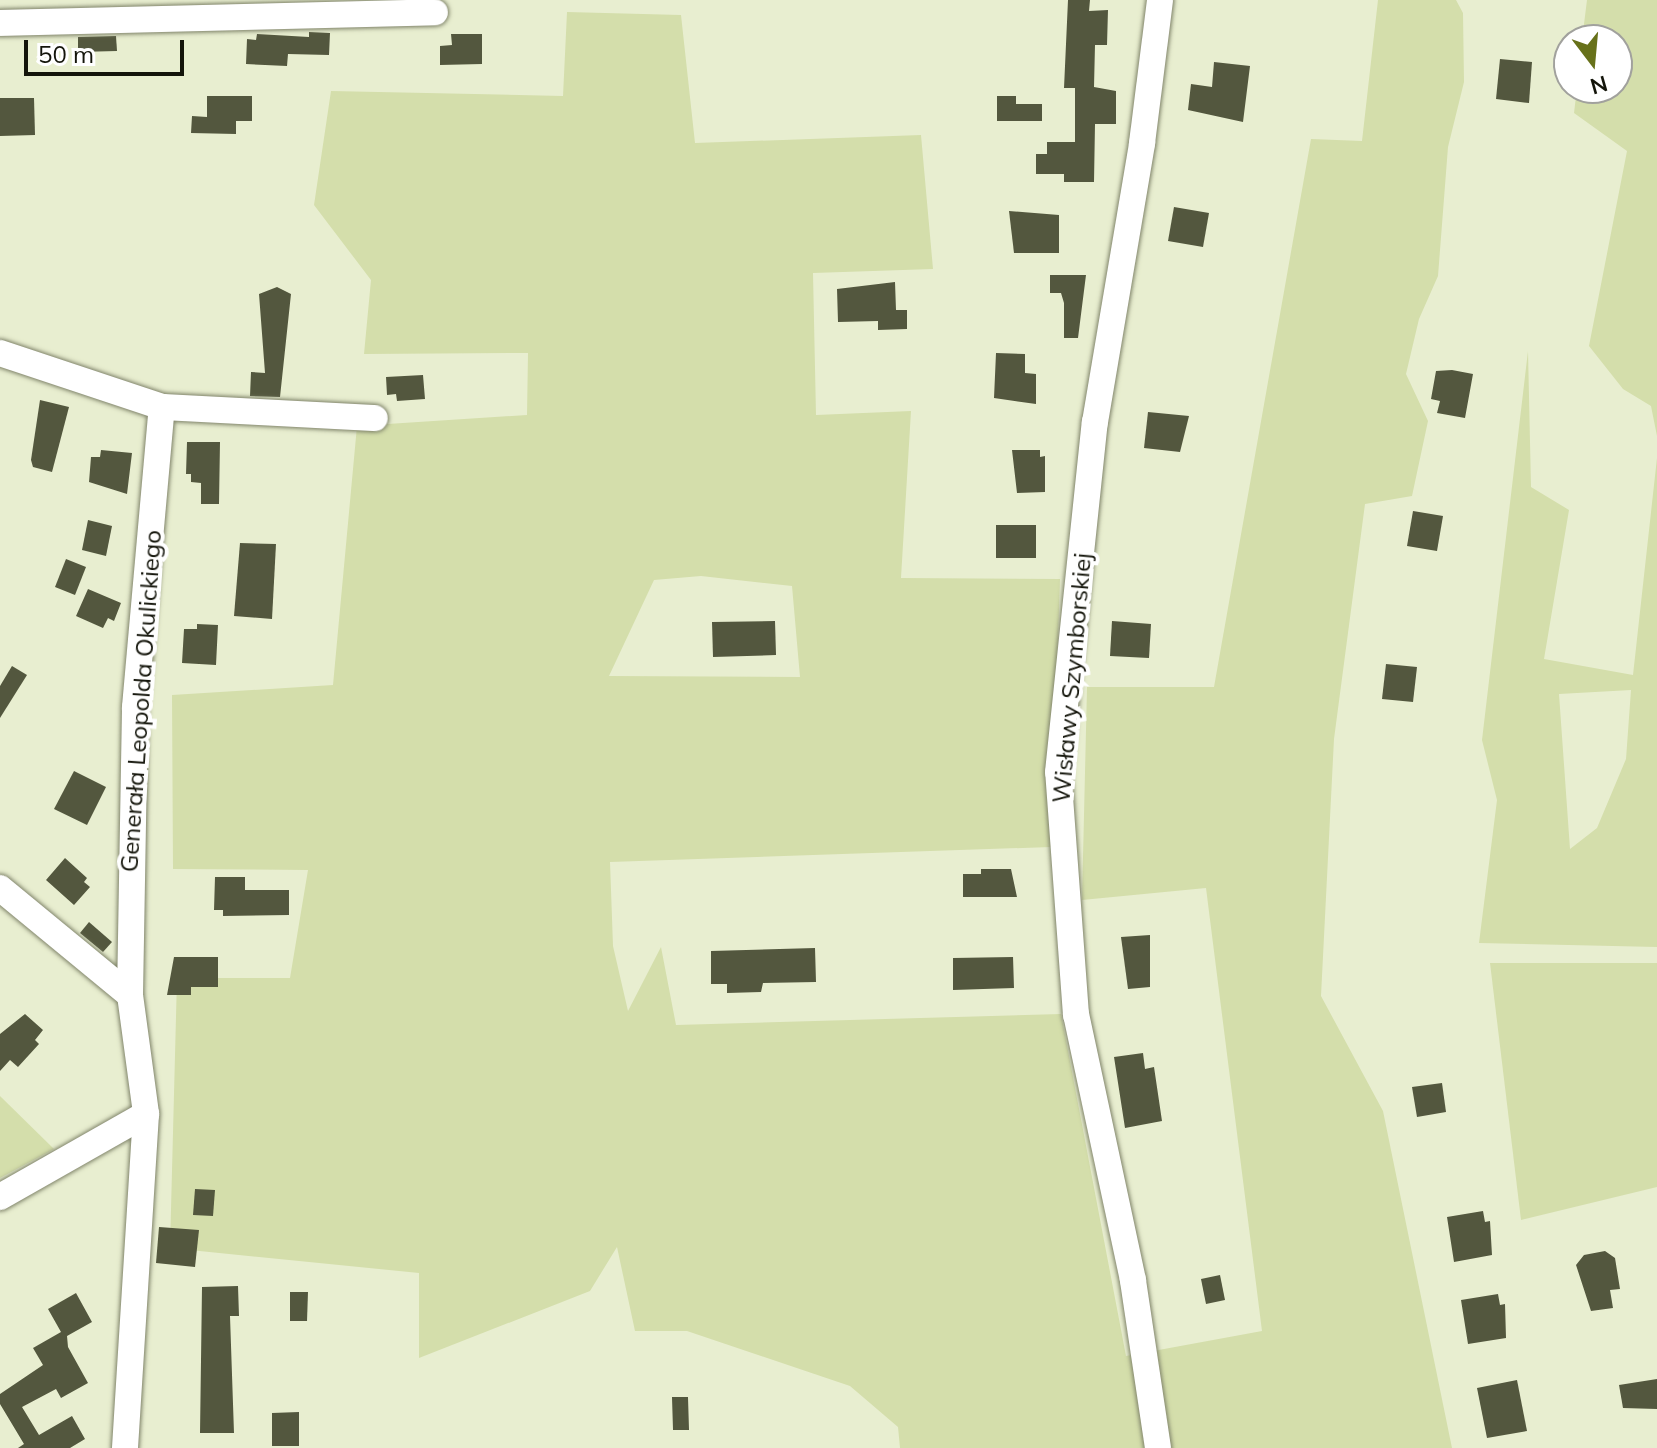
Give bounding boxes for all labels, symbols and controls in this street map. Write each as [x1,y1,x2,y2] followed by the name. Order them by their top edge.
[28,24,188,74] scale bar
[1553,24,1633,104] north arrow
[38,39,94,69] text: 50 m
[1587,69,1611,101] text: N
[115,529,167,873] street label: Generała Leopolda Okulickiego
[1047,552,1097,804] street label: Wisławy Szymborskiej

